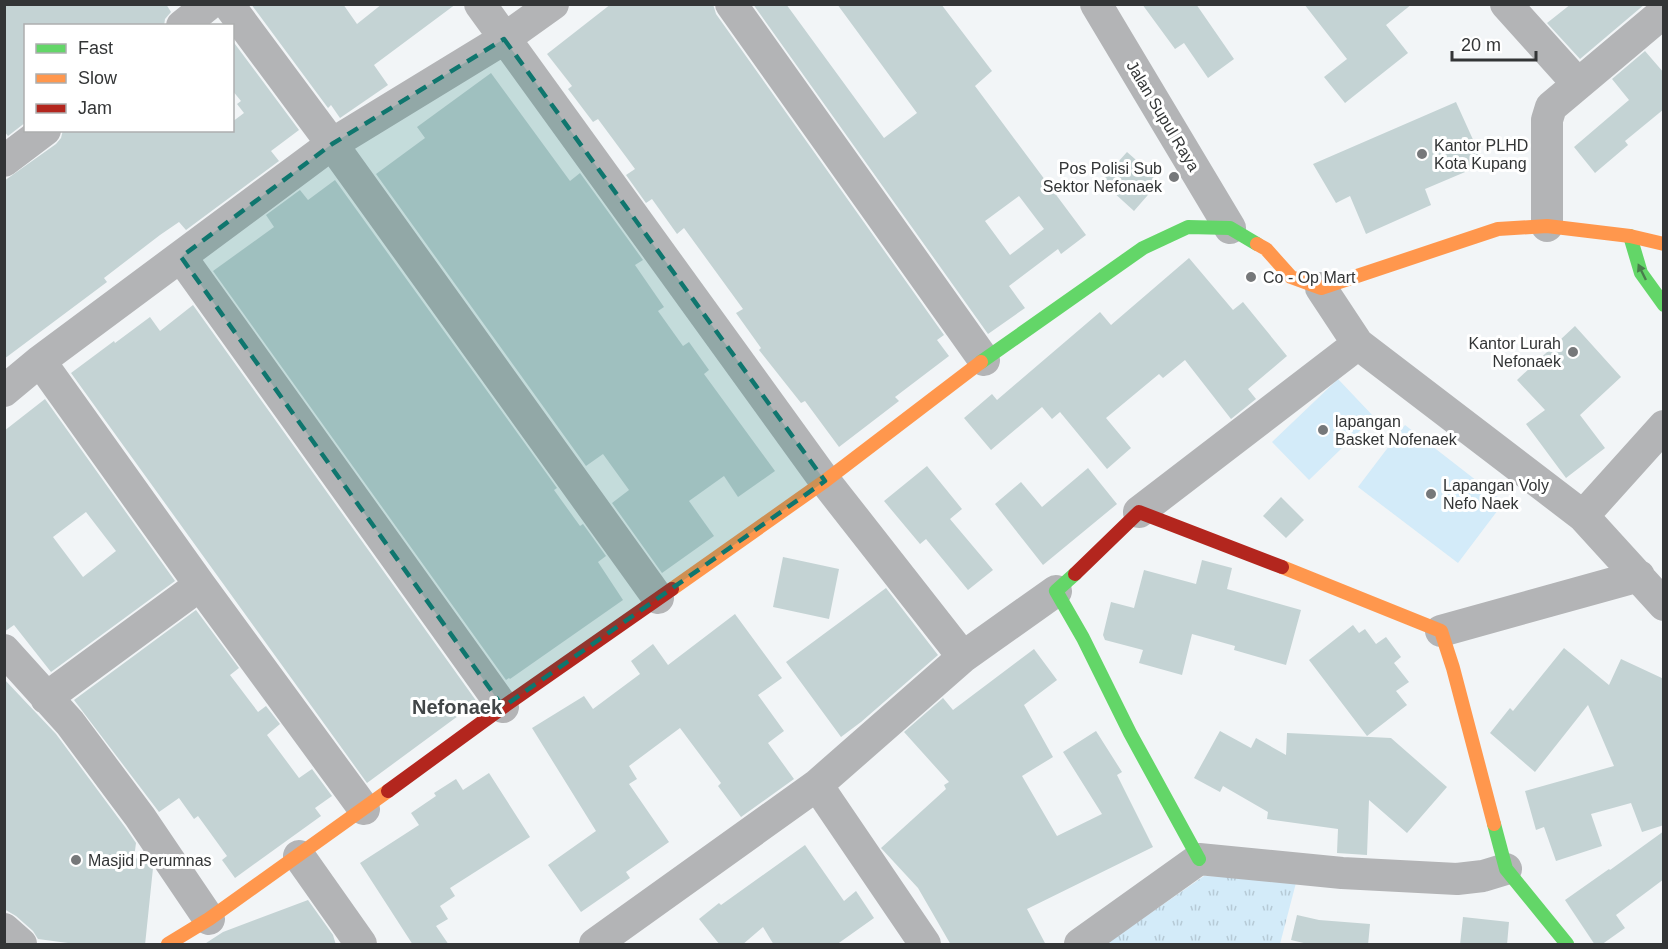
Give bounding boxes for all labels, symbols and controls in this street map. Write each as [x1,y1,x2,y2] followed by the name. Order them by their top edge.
[24,24,234,132] legend
[1452,24,1536,62] scale bar
[1461,35,1501,55] text: 20 m
[78,38,113,58] text: Fast
[1123,58,1203,174] street label: Jalan Supul Raya
[78,68,118,88] text: Slow
[78,98,112,118] text: Jam
[1434,137,1528,172] place label: Kantor PLHD Kota Kupang
[1415,147,1429,161] marker: Kantor PLHD Kota Kupang
[1043,160,1163,195] place label: Pos Polisi Sub Sektor Nefonaek
[1167,170,1181,184] marker: Pos Polisi Sub Sektor Nefonaek
[1638,264,1647,281] one-way arrow
[1263,269,1356,286] place label: Co - Op Mart
[1244,270,1258,284] marker: Co - Op Mart
[1468,335,1562,370] place label: Kantor Lurah Nefonaek
[1566,345,1580,359] marker: Kantor Lurah Nefonaek
[1335,413,1458,448] place label: lapangan Basket Nofenaek
[1316,423,1330,437] marker: lapangan Basket Nofenaek
[1443,477,1549,512] place label: Lapangan Voly Nefo Naek
[1424,487,1438,501] marker: Lapangan Voly Nefo Naek
[412,696,503,718] district label: Nefonaek
[88,852,212,869] place label: Masjid Perumnas
[69,853,83,867] marker: Masjid Perumnas

